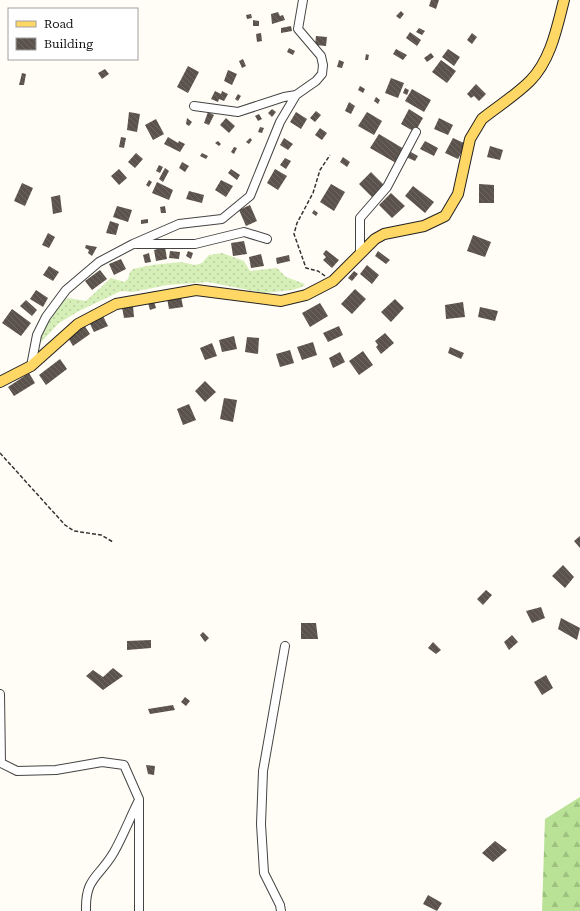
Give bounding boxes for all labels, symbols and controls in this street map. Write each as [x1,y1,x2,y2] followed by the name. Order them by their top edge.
[8,8,138,60] legend
[44,17,74,31] text: Road
[44,37,93,51] text: Building

